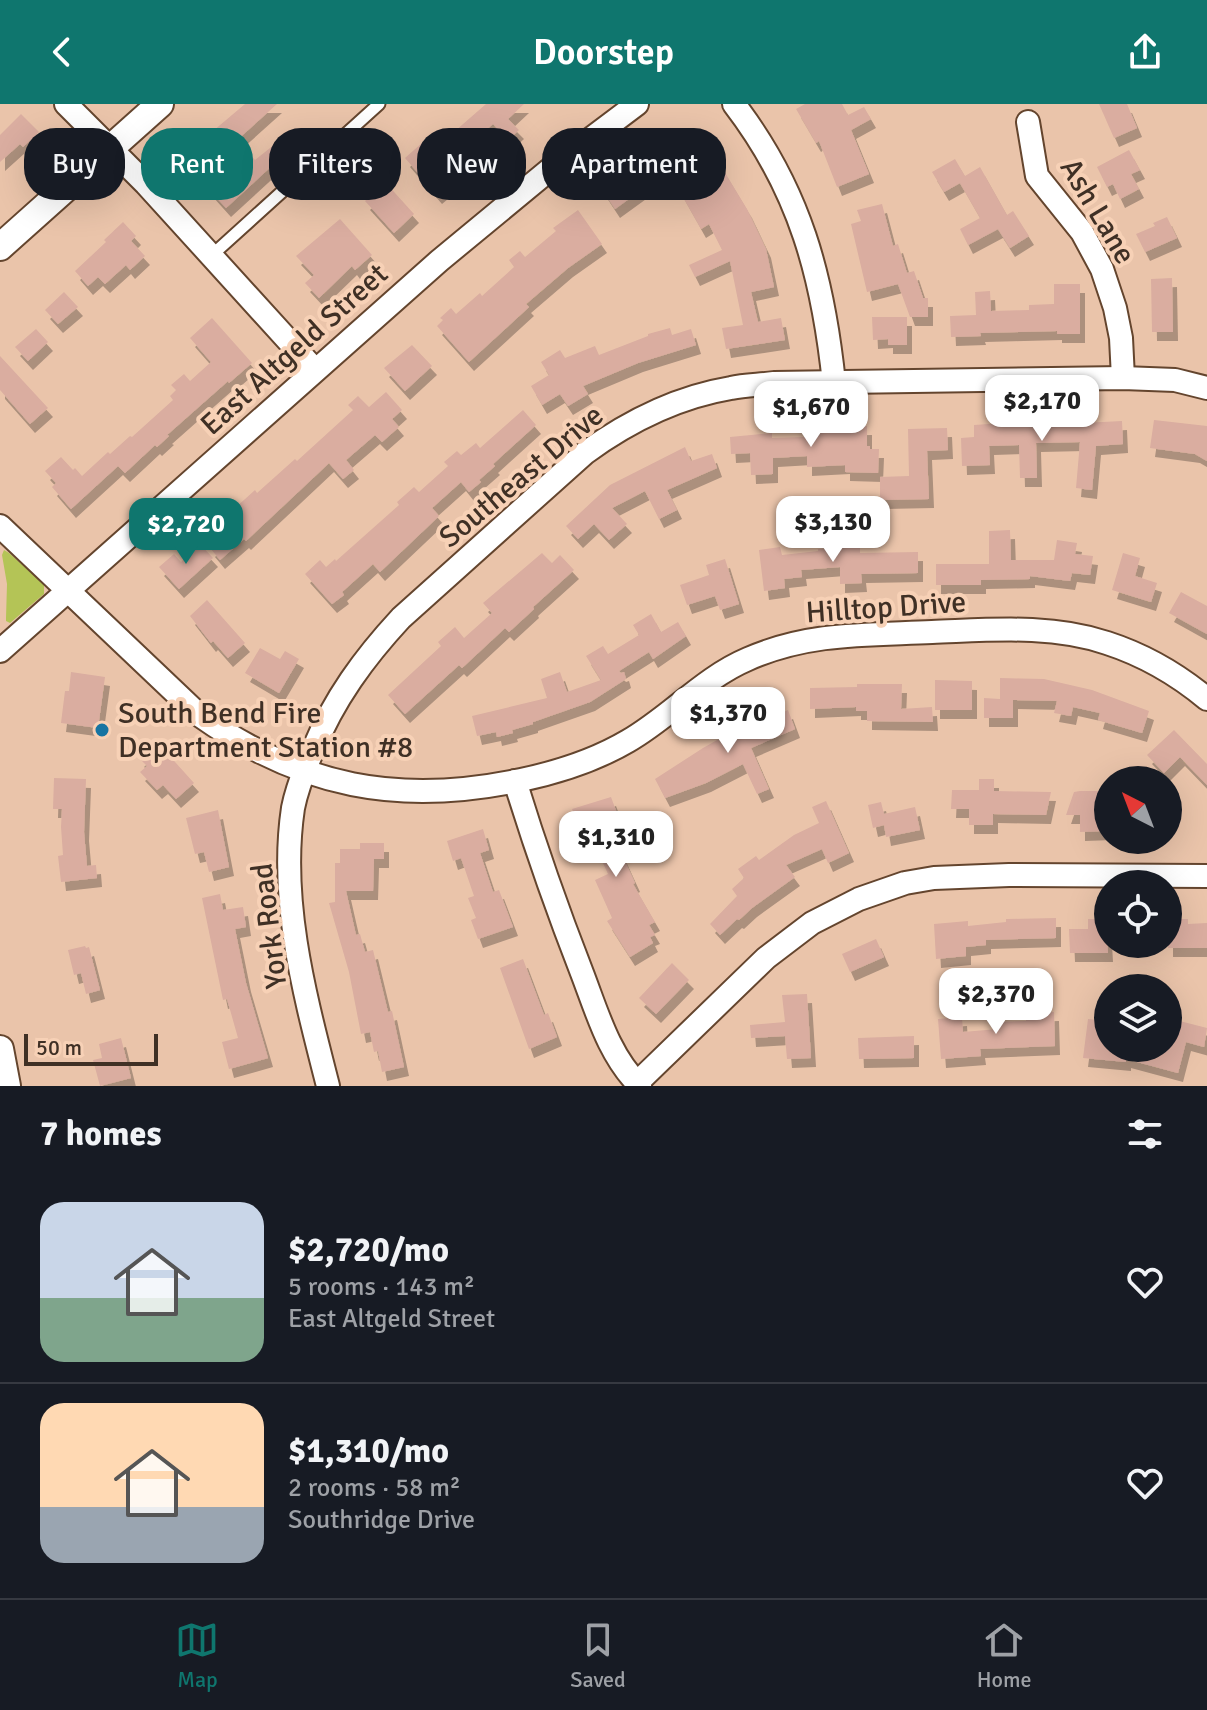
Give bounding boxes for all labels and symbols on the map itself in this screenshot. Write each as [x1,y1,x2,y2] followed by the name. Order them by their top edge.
[1052,152,1143,271] street label: Ash Lane
[193,256,396,443] street label: East Altgeld Street
[977,375,1107,443] pin: $2,170
[746,381,876,449] pin: $1,670
[432,397,611,556] street label: Southeast Drive
[768,496,898,564] pin: $3,130
[121,498,251,566] pin: $2,720
[805,583,967,632] street label: Hilltop Drive
[663,687,793,755] pin: $1,370
[118,695,413,766] place label: South Bend Fire Department Station #8
[93,721,111,739] marker: South Bend Fire Department Station #8
[1094,766,1182,854] north arrow
[551,811,681,879] pin: $1,310
[243,861,296,991] street label: York Road
[931,968,1061,1036] pin: $2,370
[24,1030,158,1066] scale bar

